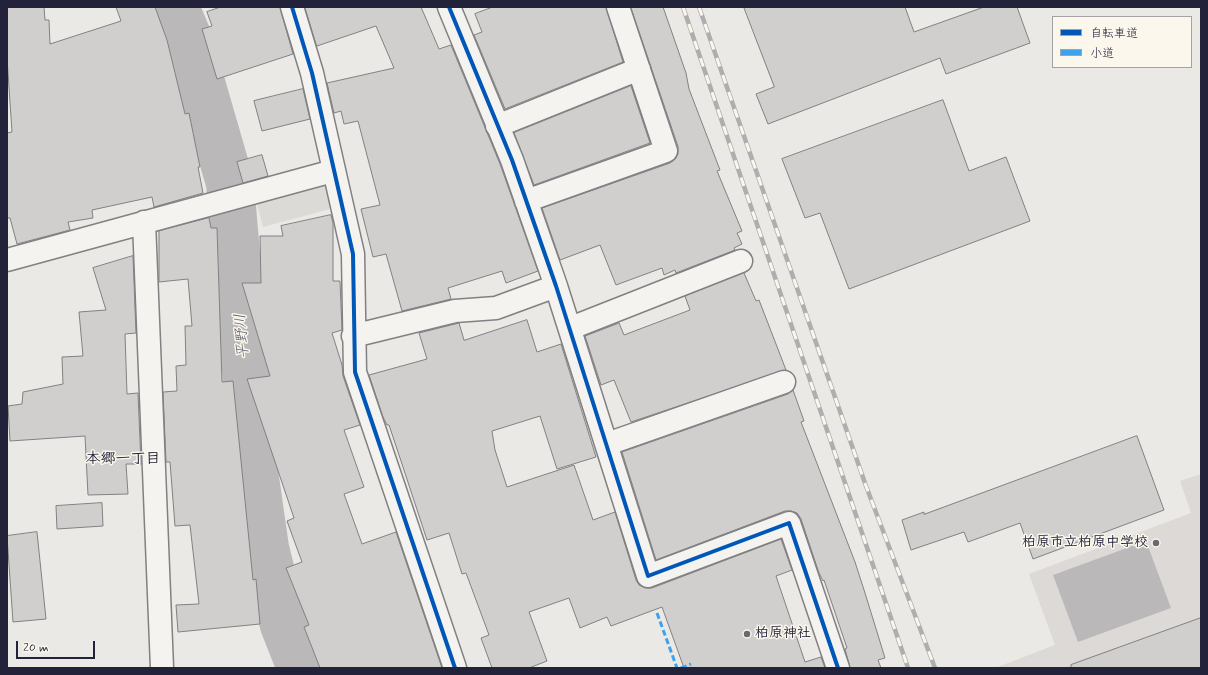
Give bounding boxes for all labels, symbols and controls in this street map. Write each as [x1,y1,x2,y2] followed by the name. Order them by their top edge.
[1052,16,1192,68] legend
[1090,26,1138,42] text: 自転車道
[1090,46,1114,62] text: 小道
[232,313,254,359] water label: 平野川
[86,451,160,469] district label: 本郷一丁目
[1022,535,1148,551] place label: 柏原市立柏原中学校
[1151,538,1161,548] marker: 柏原市立柏原中学校
[755,626,811,642] place label: 柏原神社
[742,629,752,639] marker: 柏原神社
[18,633,97,659] scale bar
[23,640,49,656] text: 20 m

